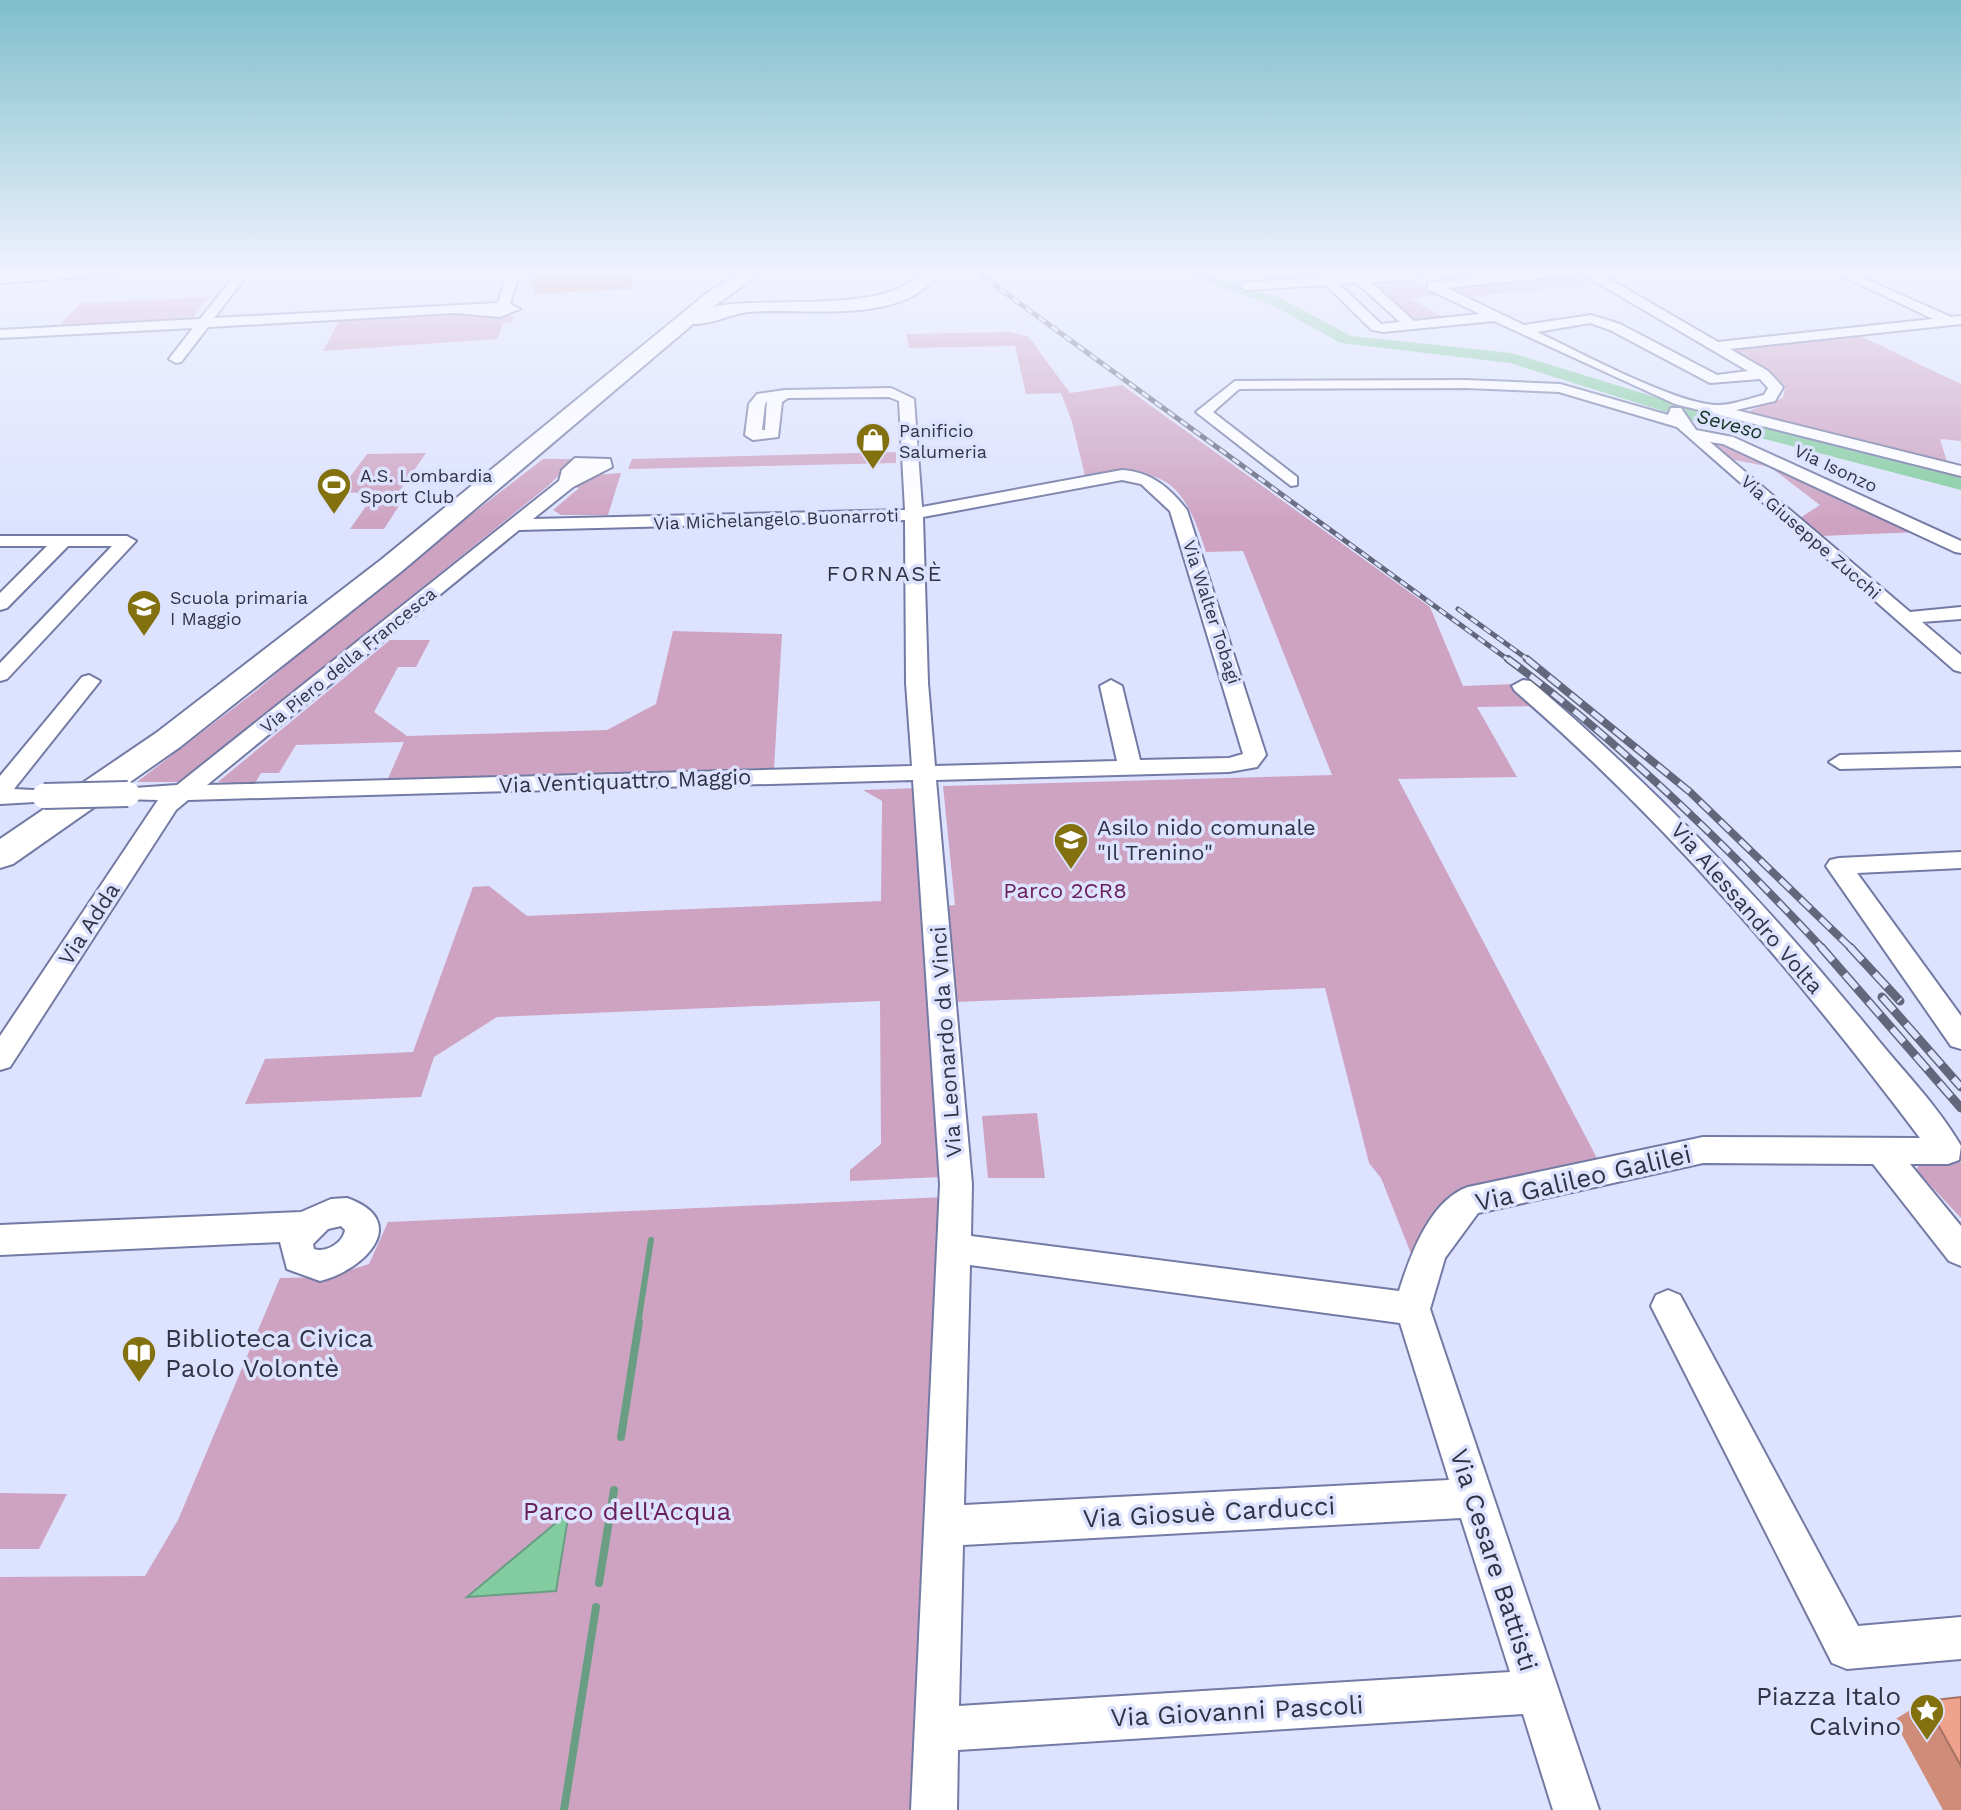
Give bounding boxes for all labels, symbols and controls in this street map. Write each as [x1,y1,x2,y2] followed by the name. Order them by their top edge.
[1694,404,1766,444] water label: Seveso
[899,420,987,462] place label: Panificio Salumeria
[854,421,892,471] shop icon: Panificio Salumeria
[1791,440,1881,496] street label: Via Isonzo
[360,465,493,507] place label: A.S. Lombardia Sport Club
[315,466,353,516] sports icon: A.S. Lombardia Sport Club
[1737,471,1885,603] street label: Via Giuseppe Zucchi
[653,504,899,534] street label: Via Michelangelo Buonarroti
[1179,537,1245,687] street label: Via Walter Tobagi
[827,561,943,586] district label: FORNASÈ
[256,583,440,737] street label: Via Piero della Francesca
[170,587,308,629] place label: Scuola primaria I Maggio
[125,588,163,638] school or university icon: Scuola primaria I Maggio
[498,764,752,798] street label: Via Ventiquattro Maggio
[1097,815,1316,865] place label: Asilo nido comunale "Il Trenino"
[1666,817,1828,999] street label: Via Alessandro Volta
[1052,821,1090,871] school or university icon: Asilo nido comunale "Il Trenino"
[53,878,125,970] street label: Via Adda
[1003,878,1127,903] park label: Parco 2CR8
[925,925,967,1159] street label: Via Leonardo da Vinci
[1472,1139,1694,1217] street label: Via Galileo Galilei
[165,1323,374,1383] place label: Biblioteca Civica Paolo Volontè
[120,1334,158,1384] library icon: Biblioteca Civica Paolo Volontè
[1444,1445,1544,1675] street label: Via Cesare Battisti
[1082,1490,1336,1534] street label: Via Giosuè Carducci
[523,1496,731,1526] park label: Parco dell'Acqua
[1756,1681,1901,1741] place label: Piazza Italo Calvino
[1110,1689,1364,1733] street label: Via Giovanni Pascoli
[1908,1692,1946,1742] place icon: Piazza Italo Calvino

